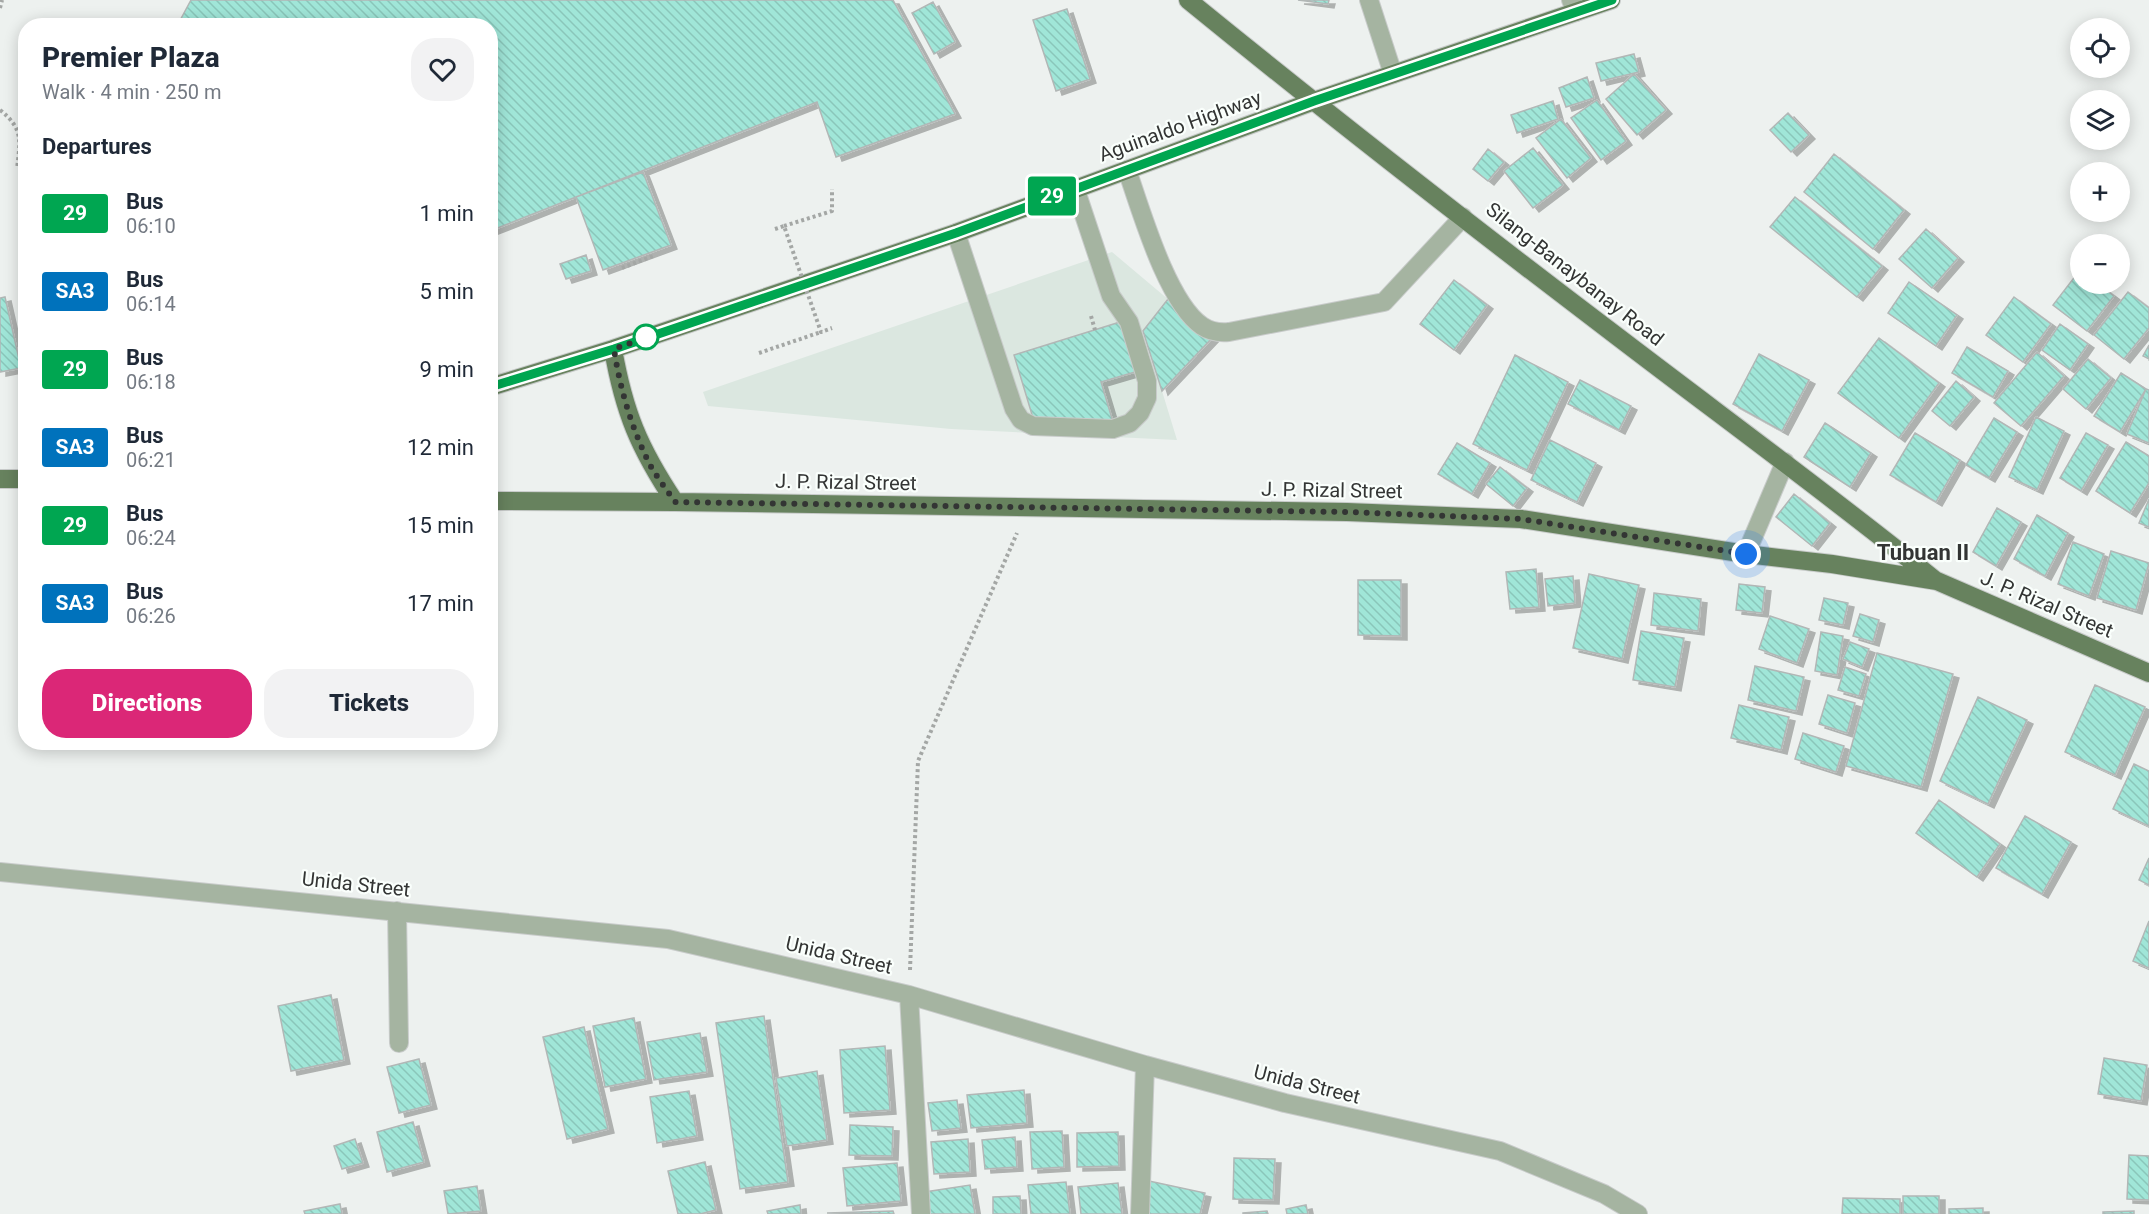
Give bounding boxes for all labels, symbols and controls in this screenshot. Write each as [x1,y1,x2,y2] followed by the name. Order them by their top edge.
[2070,18,2130,294] map controls
[2070,18,2130,78] button: locate
[411,38,474,101] button: heart
[42,41,220,74] text: Premier Plaza
[42,80,221,104] text: Walk · 4 min · 250 m
[1095,85,1265,167] street label: Aguinaldo Highway
[2070,90,2130,150] button: layers
[42,134,152,159] text: Departures
[2070,162,2130,222] button: +
[1025,176,1079,216] line badge: 29
[1040,184,1064,208] text: 29
[126,189,164,214] text: Bus
[1481,197,1669,351] street label: Silang-Banaybanay Road
[63,201,87,225] text: 29
[419,201,474,226] text: 1 min
[126,214,176,238] text: 06:10
[2070,234,2130,294] button: −
[126,267,164,292] text: Bus
[55,279,95,303] text: SA3
[419,279,474,304] text: 5 min
[126,292,176,316] text: 06:14
[633,324,659,350] unlabelled marker
[126,345,164,370] text: Bus
[63,357,87,381] text: 29
[419,357,474,382] text: 9 min
[126,370,176,394] text: 06:18
[126,423,164,448] text: Bus
[55,435,95,459] text: SA3
[407,435,474,460] text: 12 min
[126,448,176,472] text: 06:21
[775,469,917,495] street label: J. P. Rizal Street
[1261,477,1403,503] street label: J. P. Rizal Street
[126,501,164,526] text: Bus
[63,513,87,537] text: 29
[407,513,474,538] text: 15 min
[126,526,176,550] text: 06:24
[1731,539,1761,569] your location
[1877,540,1969,565] district label: Tubuan II
[1977,565,2117,643] street label: J. P. Rizal Street
[126,579,164,604] text: Bus
[55,591,95,615] text: SA3
[407,591,474,616] text: 17 min
[126,604,176,628] text: 06:26
[42,669,252,738] button: Directions
[264,669,474,738] button: Tickets
[301,866,411,902] street label: Unida Street
[783,931,895,979] street label: Unida Street
[1251,1059,1363,1109] street label: Unida Street

